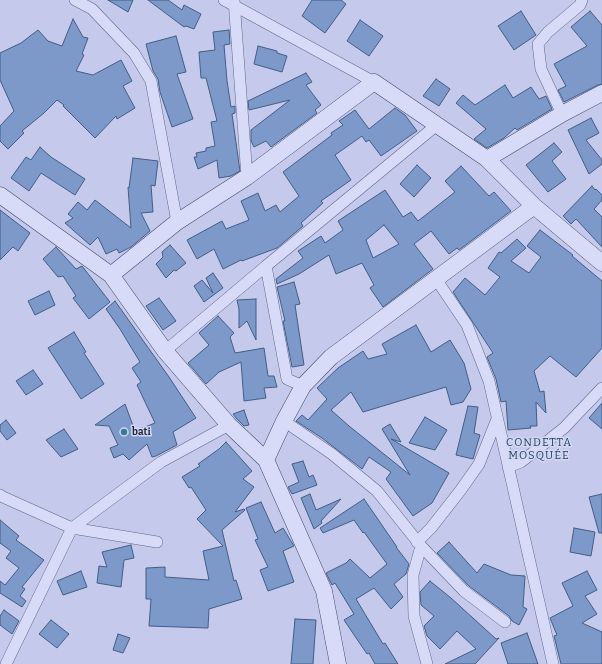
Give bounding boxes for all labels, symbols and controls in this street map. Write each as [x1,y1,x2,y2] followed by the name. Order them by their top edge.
[132,426,151,438] place label: bati
[119,427,129,437] marker: bati
[506,436,572,462] district label: СONDETTA MOSQUÉE

